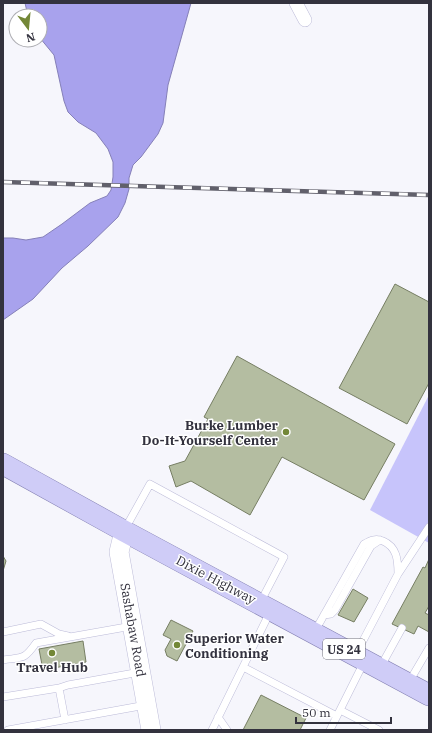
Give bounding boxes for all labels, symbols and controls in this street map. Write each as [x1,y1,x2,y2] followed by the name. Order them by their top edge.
[8,8,48,48] north arrow
[24,30,37,46] text: N
[142,417,279,449] place label: Burke Lumber Do-It-Yourself Center
[281,427,291,437] marker: Burke Lumber Do-It-Yourself Center
[173,552,259,608] street label: Dixie Highway
[116,582,150,678] street label: Sashabaw Road
[185,630,284,662] place label: Superior Water Conditioning
[323,639,365,659] road number: US 24
[172,640,182,650] marker: Superior Water Conditioning
[47,648,57,658] marker: Travel Hub
[16,659,88,676] place label: Travel Hub
[296,699,391,725] scale bar
[302,705,331,720] text: 50 m

